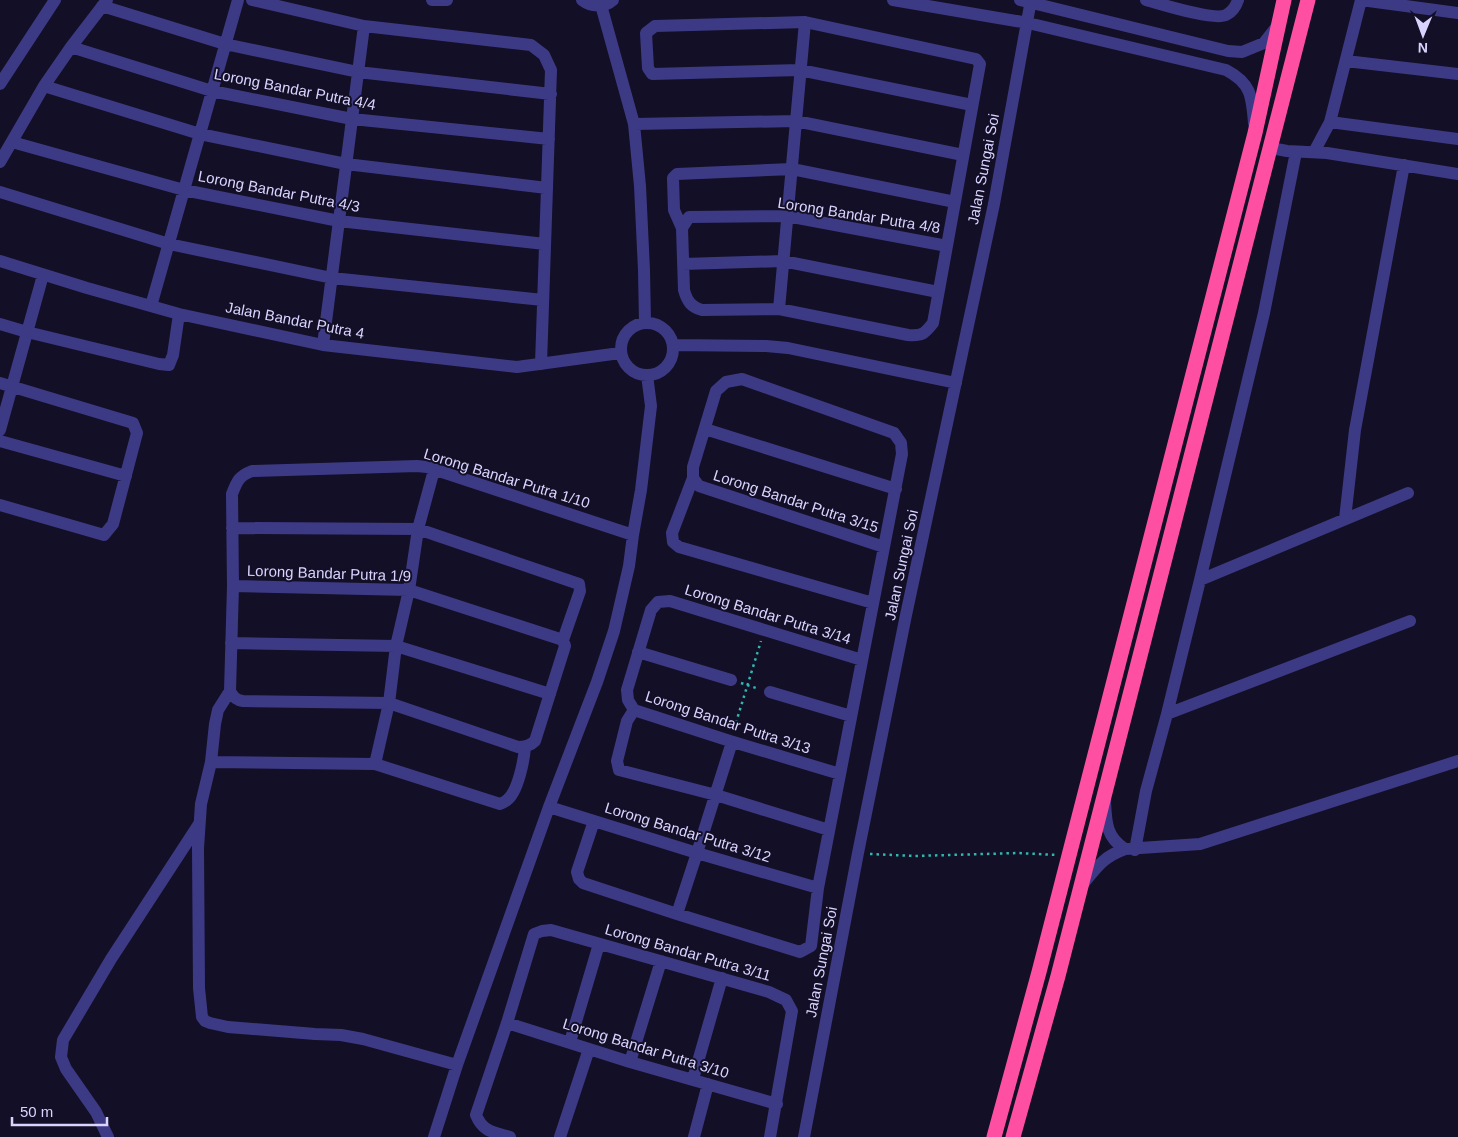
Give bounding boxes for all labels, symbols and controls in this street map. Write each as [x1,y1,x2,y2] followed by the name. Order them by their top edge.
[1398,10,1448,60] north arrow
[1418,40,1428,56] text: N
[213,65,377,113] street label: Lorong Bandar Putra 4/4
[964,112,1002,226] street label: Jalan Sungai Soi
[197,167,361,215] street label: Lorong Bandar Putra 4/3
[777,194,941,236] street label: Lorong Bandar Putra 4/8
[224,298,366,342] street label: Jalan Bandar Putra 4
[422,445,592,511] street label: Lorong Bandar Putra 1/10
[711,466,881,536] street label: Lorong Bandar Putra 3/15
[881,508,921,622] street label: Jalan Sungai Soi
[247,562,411,584] street label: Lorong Bandar Putra 1/9
[683,581,853,647] street label: Lorong Bandar Putra 3/14
[643,687,813,757] street label: Lorong Bandar Putra 3/13
[603,799,773,865] street label: Lorong Bandar Putra 3/12
[802,905,840,1019] street label: Jalan Sungai Soi
[603,920,773,984] street label: Lorong Bandar Putra 3/11
[561,1015,731,1081] street label: Lorong Bandar Putra 3/10
[12,1094,108,1126] scale bar
[20,1103,53,1120] text: 50 m

